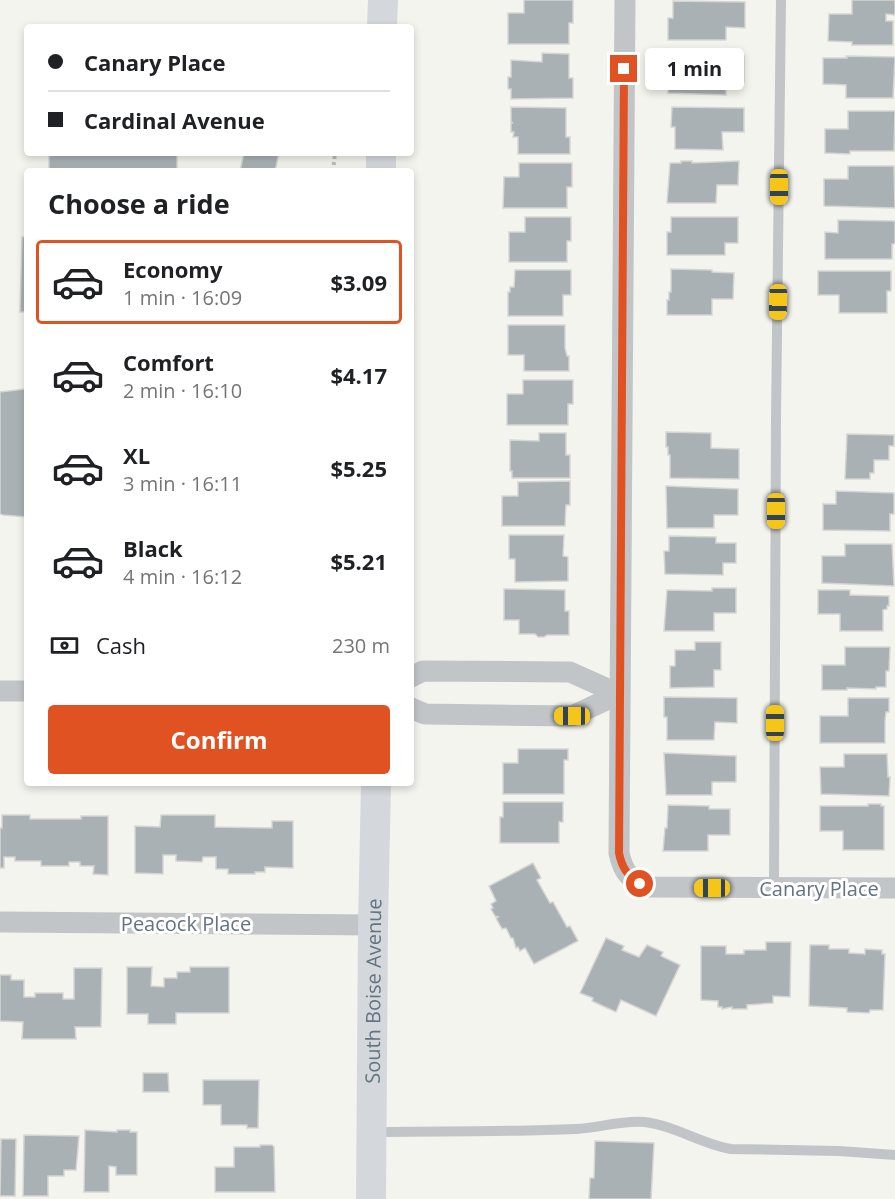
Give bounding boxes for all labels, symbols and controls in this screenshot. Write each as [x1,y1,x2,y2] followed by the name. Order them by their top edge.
[84,47,225,77] text: Canary Place
[645,48,744,90] callout: 1 min
[610,55,637,82] route end
[667,55,722,82] text: 1 min
[84,105,265,135] text: Cardinal Avenue
[770,169,788,205] car
[48,185,230,222] text: Choose a ride
[123,254,222,284] text: Economy
[51,255,105,309] icon: car
[330,267,387,297] text: $3.09
[123,284,242,311] text: 1 min · 16:09
[769,284,787,320] car
[123,347,214,377] text: Comfort
[51,348,105,402] icon: car
[330,360,387,390] text: $4.17
[123,377,242,404] text: 2 min · 16:10
[123,440,150,470] text: XL
[51,441,105,495] icon: car
[330,453,387,483] text: $5.25
[123,470,242,497] text: 3 min · 16:11
[767,493,785,529] car
[123,533,183,563] text: Black
[51,534,105,588] icon: car
[330,546,387,576] text: $5.21
[123,563,242,590] text: 4 min · 16:12
[48,629,81,662] icon: cash
[96,630,146,660] text: Cash
[332,632,390,659] text: 230 m
[48,705,390,774] button: Confirm
[766,705,784,741] car
[554,707,590,725] car
[626,870,653,897] route start
[759,875,879,902] street label: Canary Place
[694,879,730,897] car
[358,898,387,1084] street label: South Boise Avenue
[121,910,251,937] street label: Peacock Place

